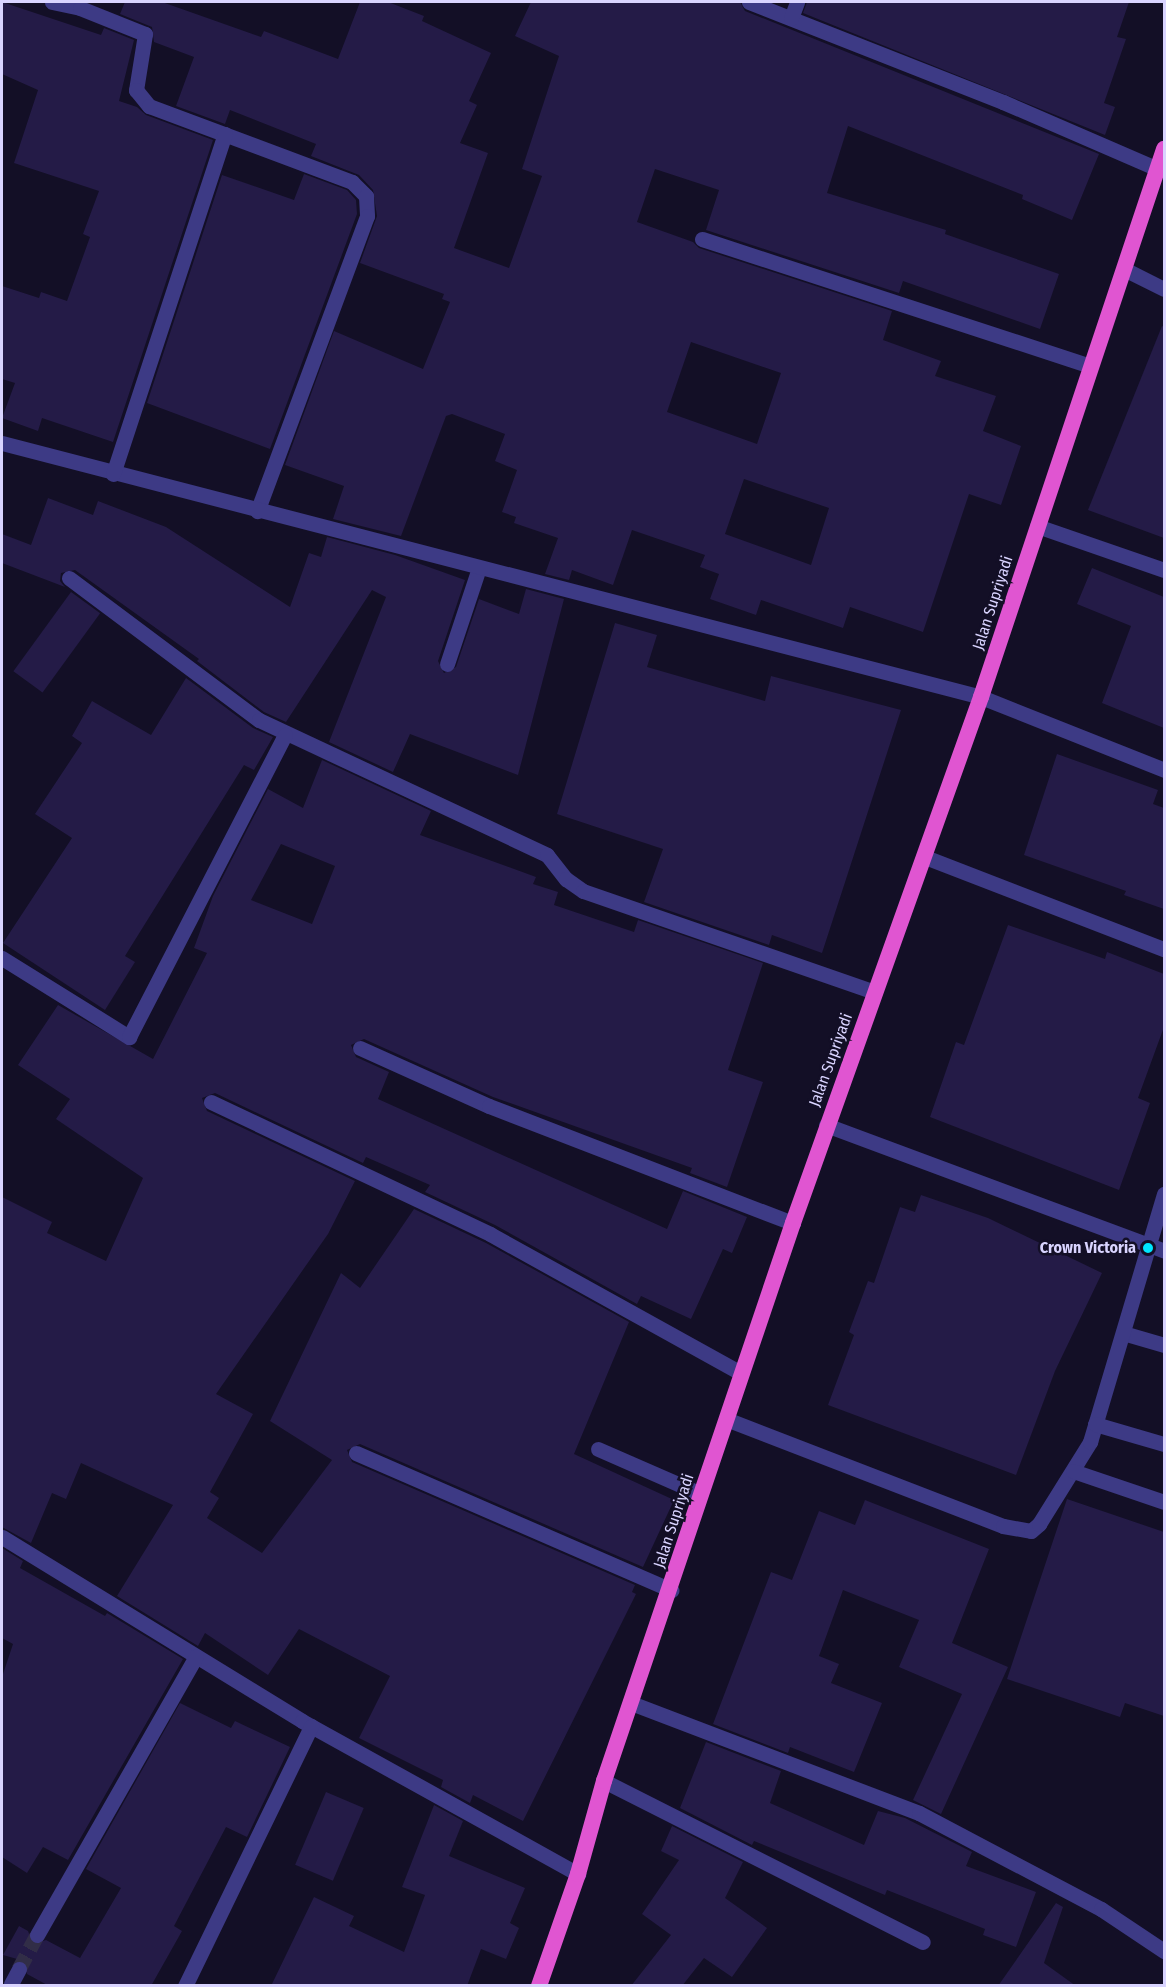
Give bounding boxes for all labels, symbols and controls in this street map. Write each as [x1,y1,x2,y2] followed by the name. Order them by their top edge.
[969,553,1017,653] street label: Jalan Supriyadi
[805,1011,857,1109] street label: Jalan Supriyadi
[1040,1238,1136,1258] place label: Crown Victoria
[1141,1241,1155,1255] marker: Crown Victoria
[650,1471,698,1571] street label: Jalan Supriyadi

